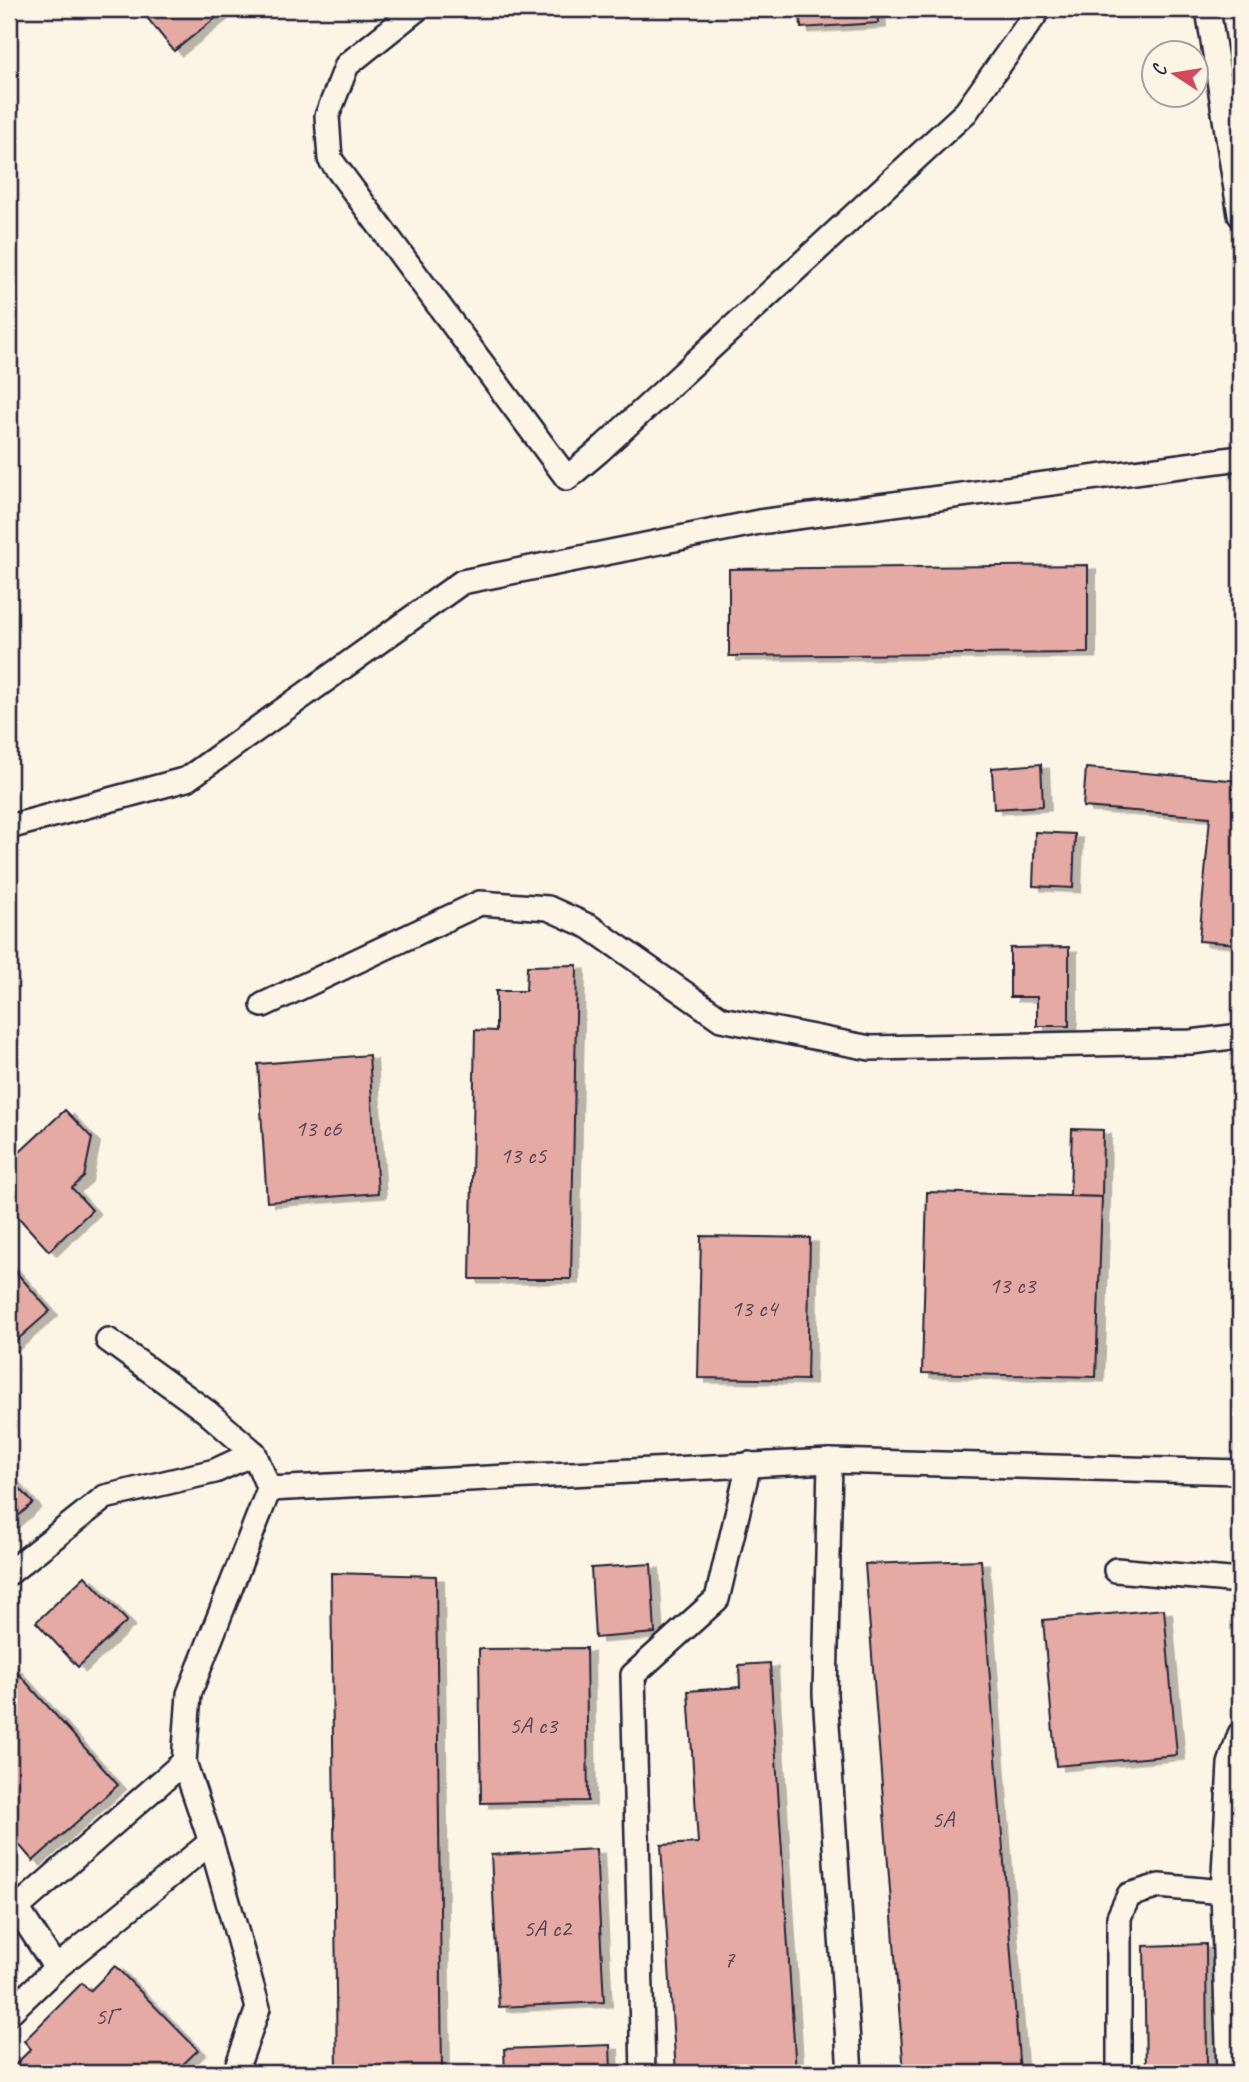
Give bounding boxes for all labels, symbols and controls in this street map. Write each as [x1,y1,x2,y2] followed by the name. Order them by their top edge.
[1140,38,1210,108] north arrow
[1147,61,1173,78] text: С
[295,1113,343,1143] house number: 13 с6
[500,1140,548,1170] house number: 13 с5
[989,1270,1038,1300] house number: 13 с3
[731,1293,780,1323] house number: 13 с4
[509,1710,559,1740] house number: 5А с3
[932,1804,955,1834] house number: 5А
[523,1913,573,1943] house number: 5А с2
[724,1944,736,1974] house number: 7
[95,2001,122,2031] house number: 5Г

